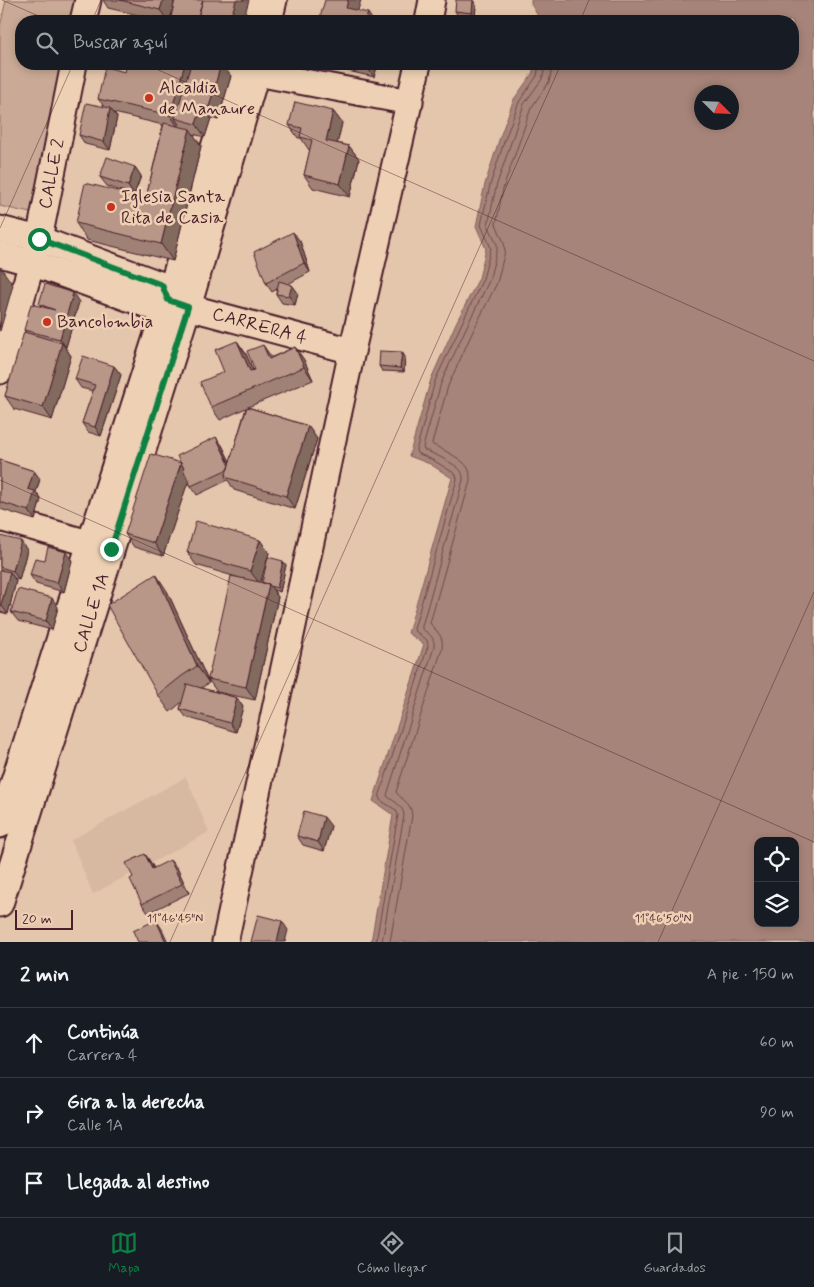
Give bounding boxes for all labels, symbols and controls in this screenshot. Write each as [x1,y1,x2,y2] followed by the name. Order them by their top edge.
[15,15,799,70] search box
[33,29,61,57] icon: search
[73,30,168,55] text: Buscar aquí
[159,76,255,121] place label: Alcaldia de Manaure
[694,85,739,130] north arrow
[143,92,155,104] marker: Alcaldia de Manaure
[33,136,71,211] street label: CALLE 2
[121,185,225,230] place label: Iglesia Santa Rita de Casia
[105,201,117,213] marker: Iglesia Santa Rita de Casia
[28,228,51,251] route start
[210,302,310,350] street label: CARRERA 4
[57,310,153,334] place label: Bancolombia
[41,316,53,328] marker: Bancolombia
[100,538,123,561] route end
[68,570,115,656] street label: CALLE 1A
[754,837,799,927] map controls
[754,837,799,882] button: locate
[754,882,799,927] button: layers
[15,907,72,930] scale bar
[22,910,52,928] text: 20 m
[147,911,203,927] text: 11°46'45"N
[634,911,692,927] text: 11°46'50"N
[20,961,69,989] text: 2 min
[707,964,794,985] text: A pie · 150 m
[67,1020,139,1045] text: Continúa
[20,1029,48,1057] icon: ahead
[760,1032,794,1053] text: 60 m
[67,1045,137,1066] text: Carrera 4
[67,1090,205,1115] text: Gira a la derecha
[20,1099,48,1127] icon: right
[760,1102,794,1123] text: 90 m
[67,1115,123,1136] text: Calle 1A
[20,1169,48,1197] icon: arrive
[67,1170,209,1195] text: Llegada al destino
[108,1229,140,1277] tab: Mapa
[357,1229,427,1277] tab: Cómo llegar
[643,1229,706,1277] tab: Guardados

